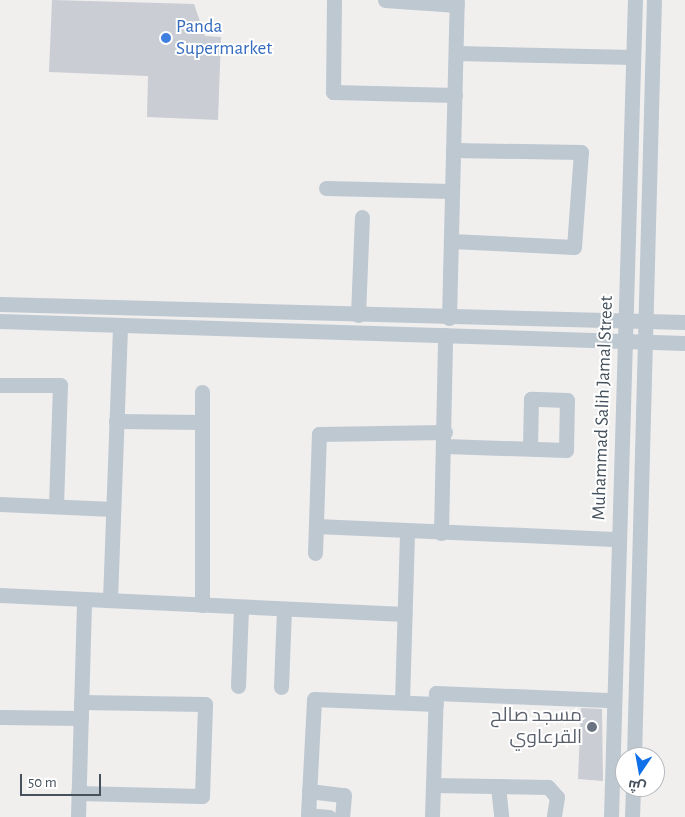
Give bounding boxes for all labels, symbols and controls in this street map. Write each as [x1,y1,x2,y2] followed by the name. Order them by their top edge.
[176,16,272,60] place label: Panda Supermarket
[160,32,172,44] marker: Panda Supermarket
[588,295,618,521] street label: Muhammad Salih Jamal Street
[490,705,582,749] place label: مسجد صالح القرعاوي
[586,721,598,733] marker: مسجد صالح القرعاوي
[615,747,665,797] north arrow
[22,764,104,796] scale bar
[28,775,57,790] text: 50 m
[627,777,647,794] text: ش

